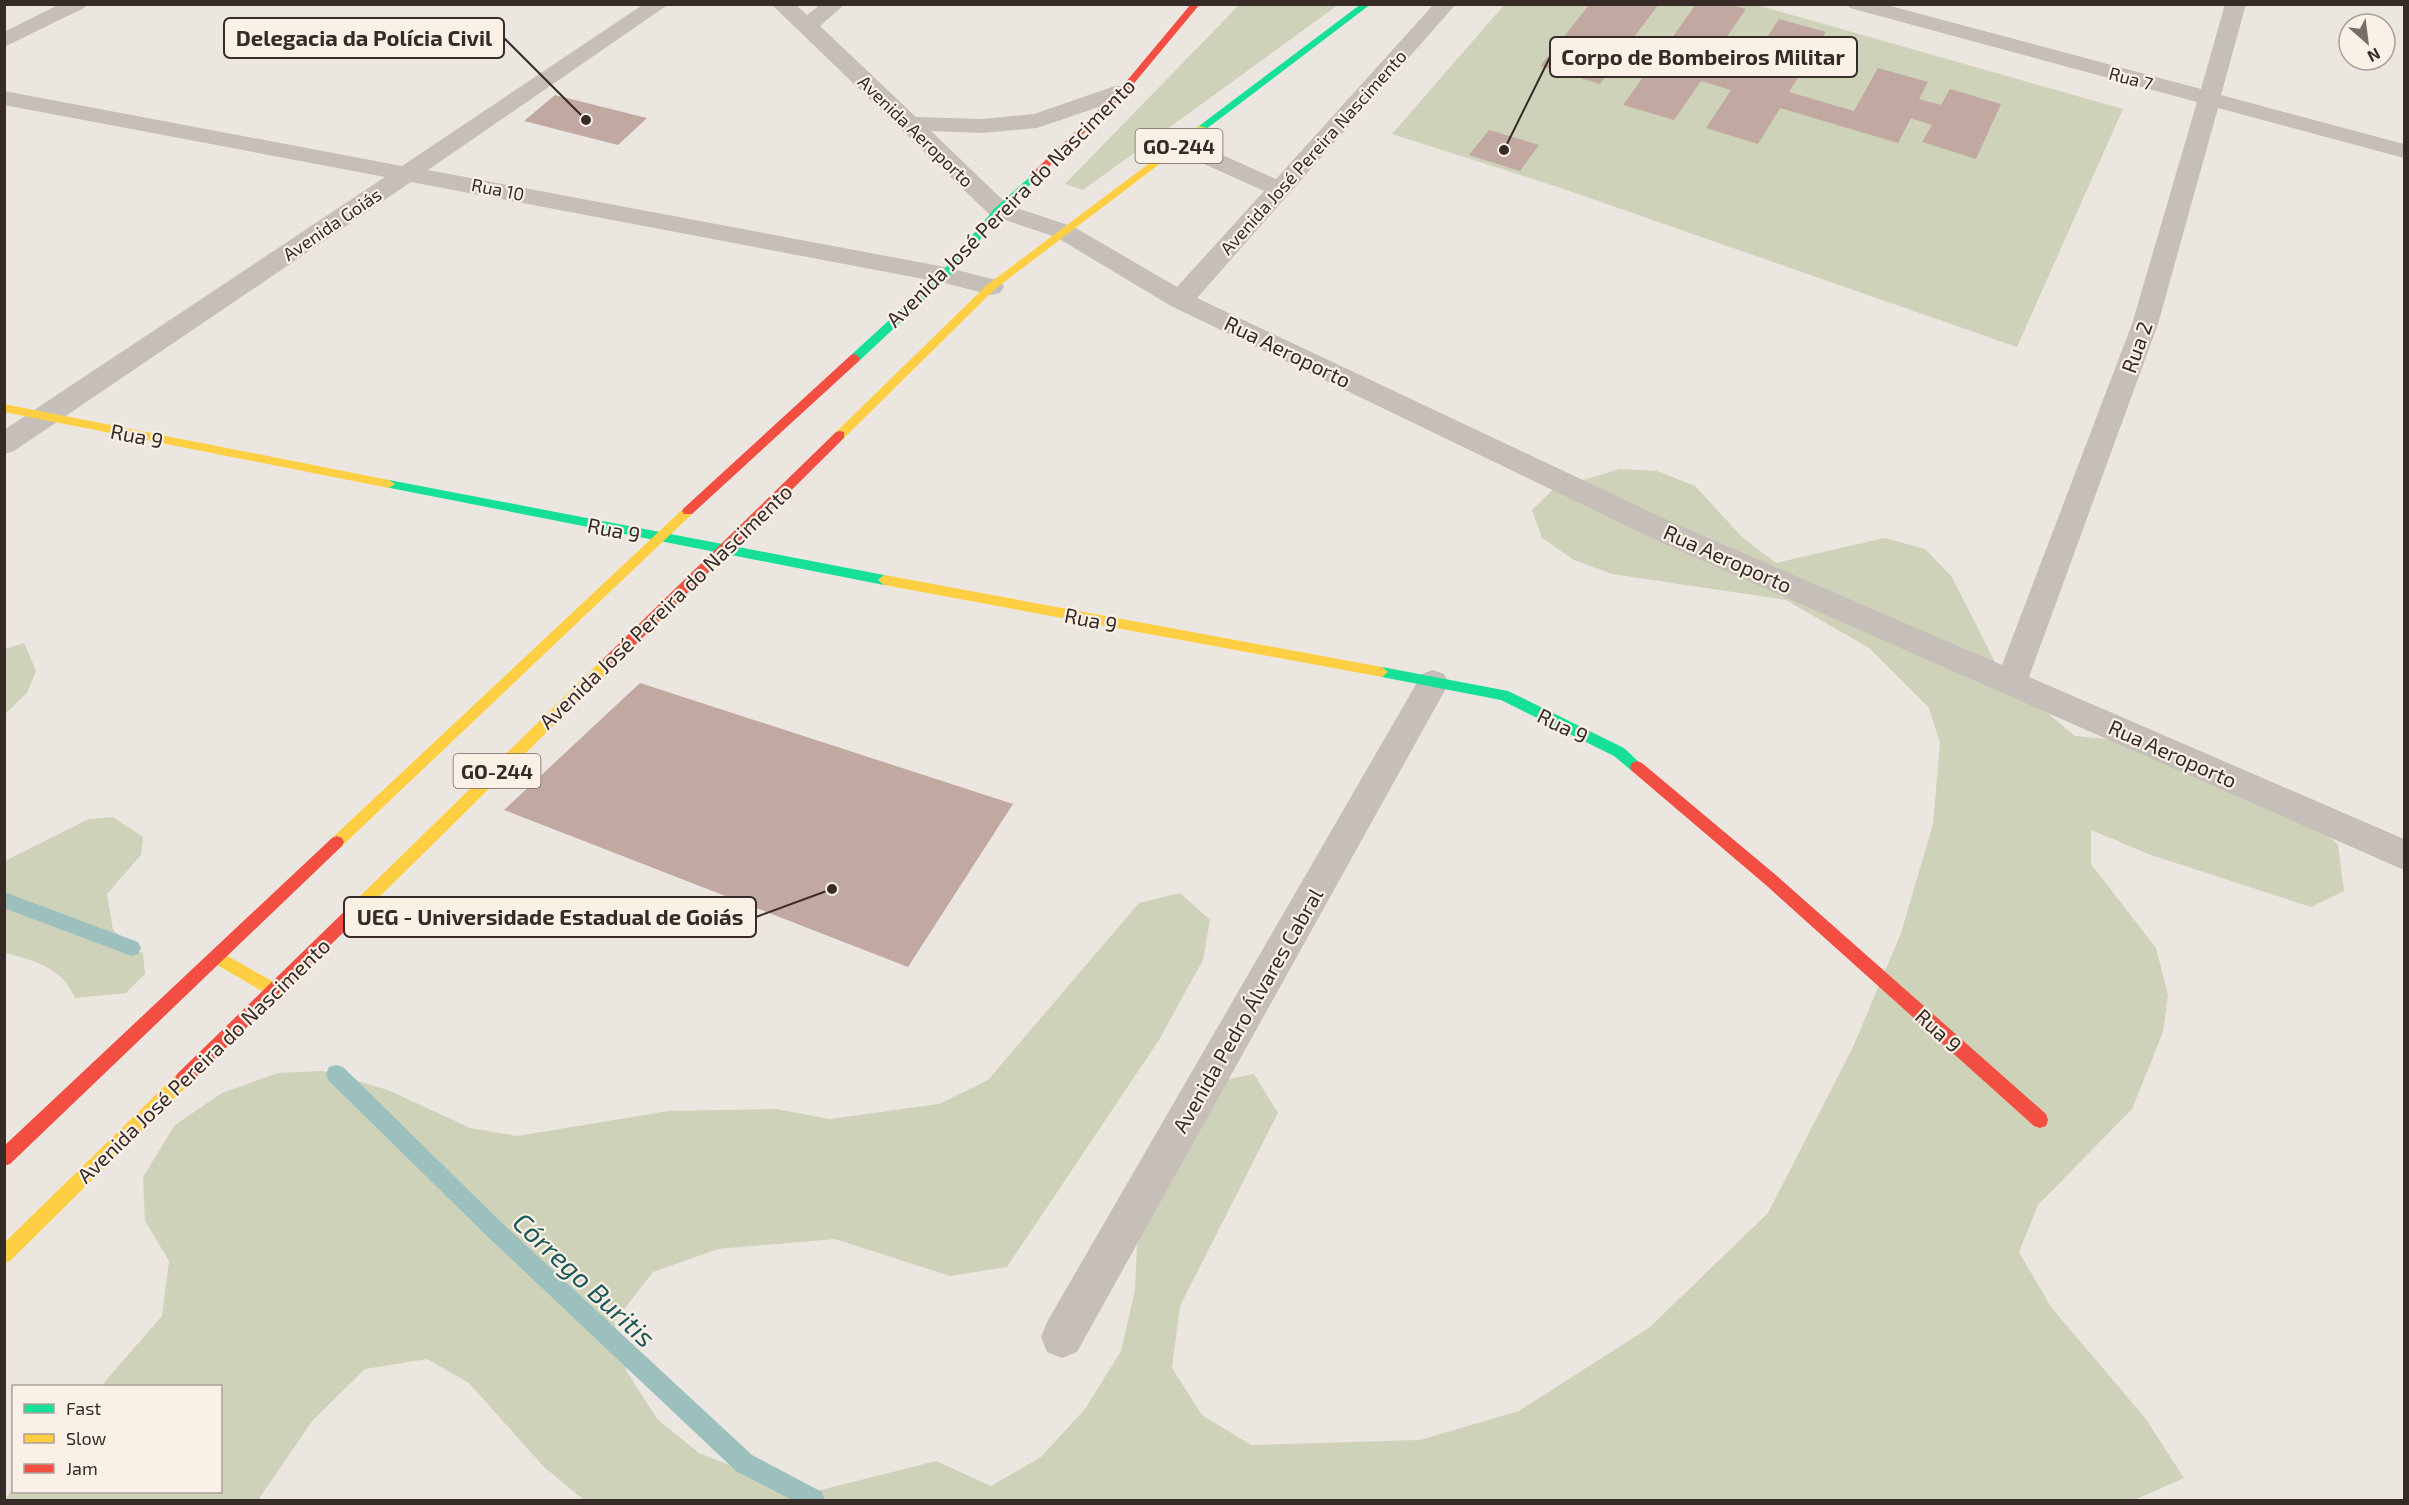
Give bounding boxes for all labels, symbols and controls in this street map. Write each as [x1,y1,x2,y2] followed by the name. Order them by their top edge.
[2337,12,2397,72] north arrow
[224,18,504,58] callout: Delegacia da Polícia Civil
[236,24,493,50] text: Delegacia da Polícia Civil
[1550,37,1857,77] callout: Corpo de Bombeiros Militar
[1561,43,1845,69] text: Corpo de Bombeiros Militar
[1215,45,1411,259] street label: Avenida José Pereira Nascimento
[2365,45,2384,67] text: N
[2107,62,2155,94] street label: Rua 7
[854,70,978,192] street label: Avenida Aeroporto
[880,72,1140,332] street label: Avenida José Pereira do Nascimento
[1136,129,1222,163] road number: GO-244
[470,173,526,205] street label: Rua 10
[279,183,385,265] street label: Avenida Goiás
[1221,310,1355,392] street label: Rua Aeroporto
[2115,318,2157,376] street label: Rua 2
[109,418,165,452] street label: Rua 9
[533,478,797,734] street label: Avenida José Pereira do Nascimento
[586,512,642,546] street label: Rua 9
[1660,519,1796,597] street label: Rua Aeroporto
[1063,602,1119,636] street label: Rua 9
[1534,702,1592,748] street label: Rua 9
[2105,714,2241,792] street label: Rua Aeroporto
[454,754,540,788] road number: GO-244
[1167,883,1328,1137] street label: Avenida Pedro Álvares Cabral
[344,897,756,937] callout: UEG - Universidade Estadual de Goiás
[357,903,743,929] text: UEG - Universidade Estadual de Goiás
[71,932,335,1188] street label: Avenida José Pereira do Nascimento
[1911,1003,1967,1057] street label: Rua 9
[507,1205,663,1354] water label: Córrego Buritis
[12,1385,222,1493] legend
[66,1397,101,1419] text: Fast
[66,1427,107,1449] text: Slow
[66,1457,98,1479] text: Jam

